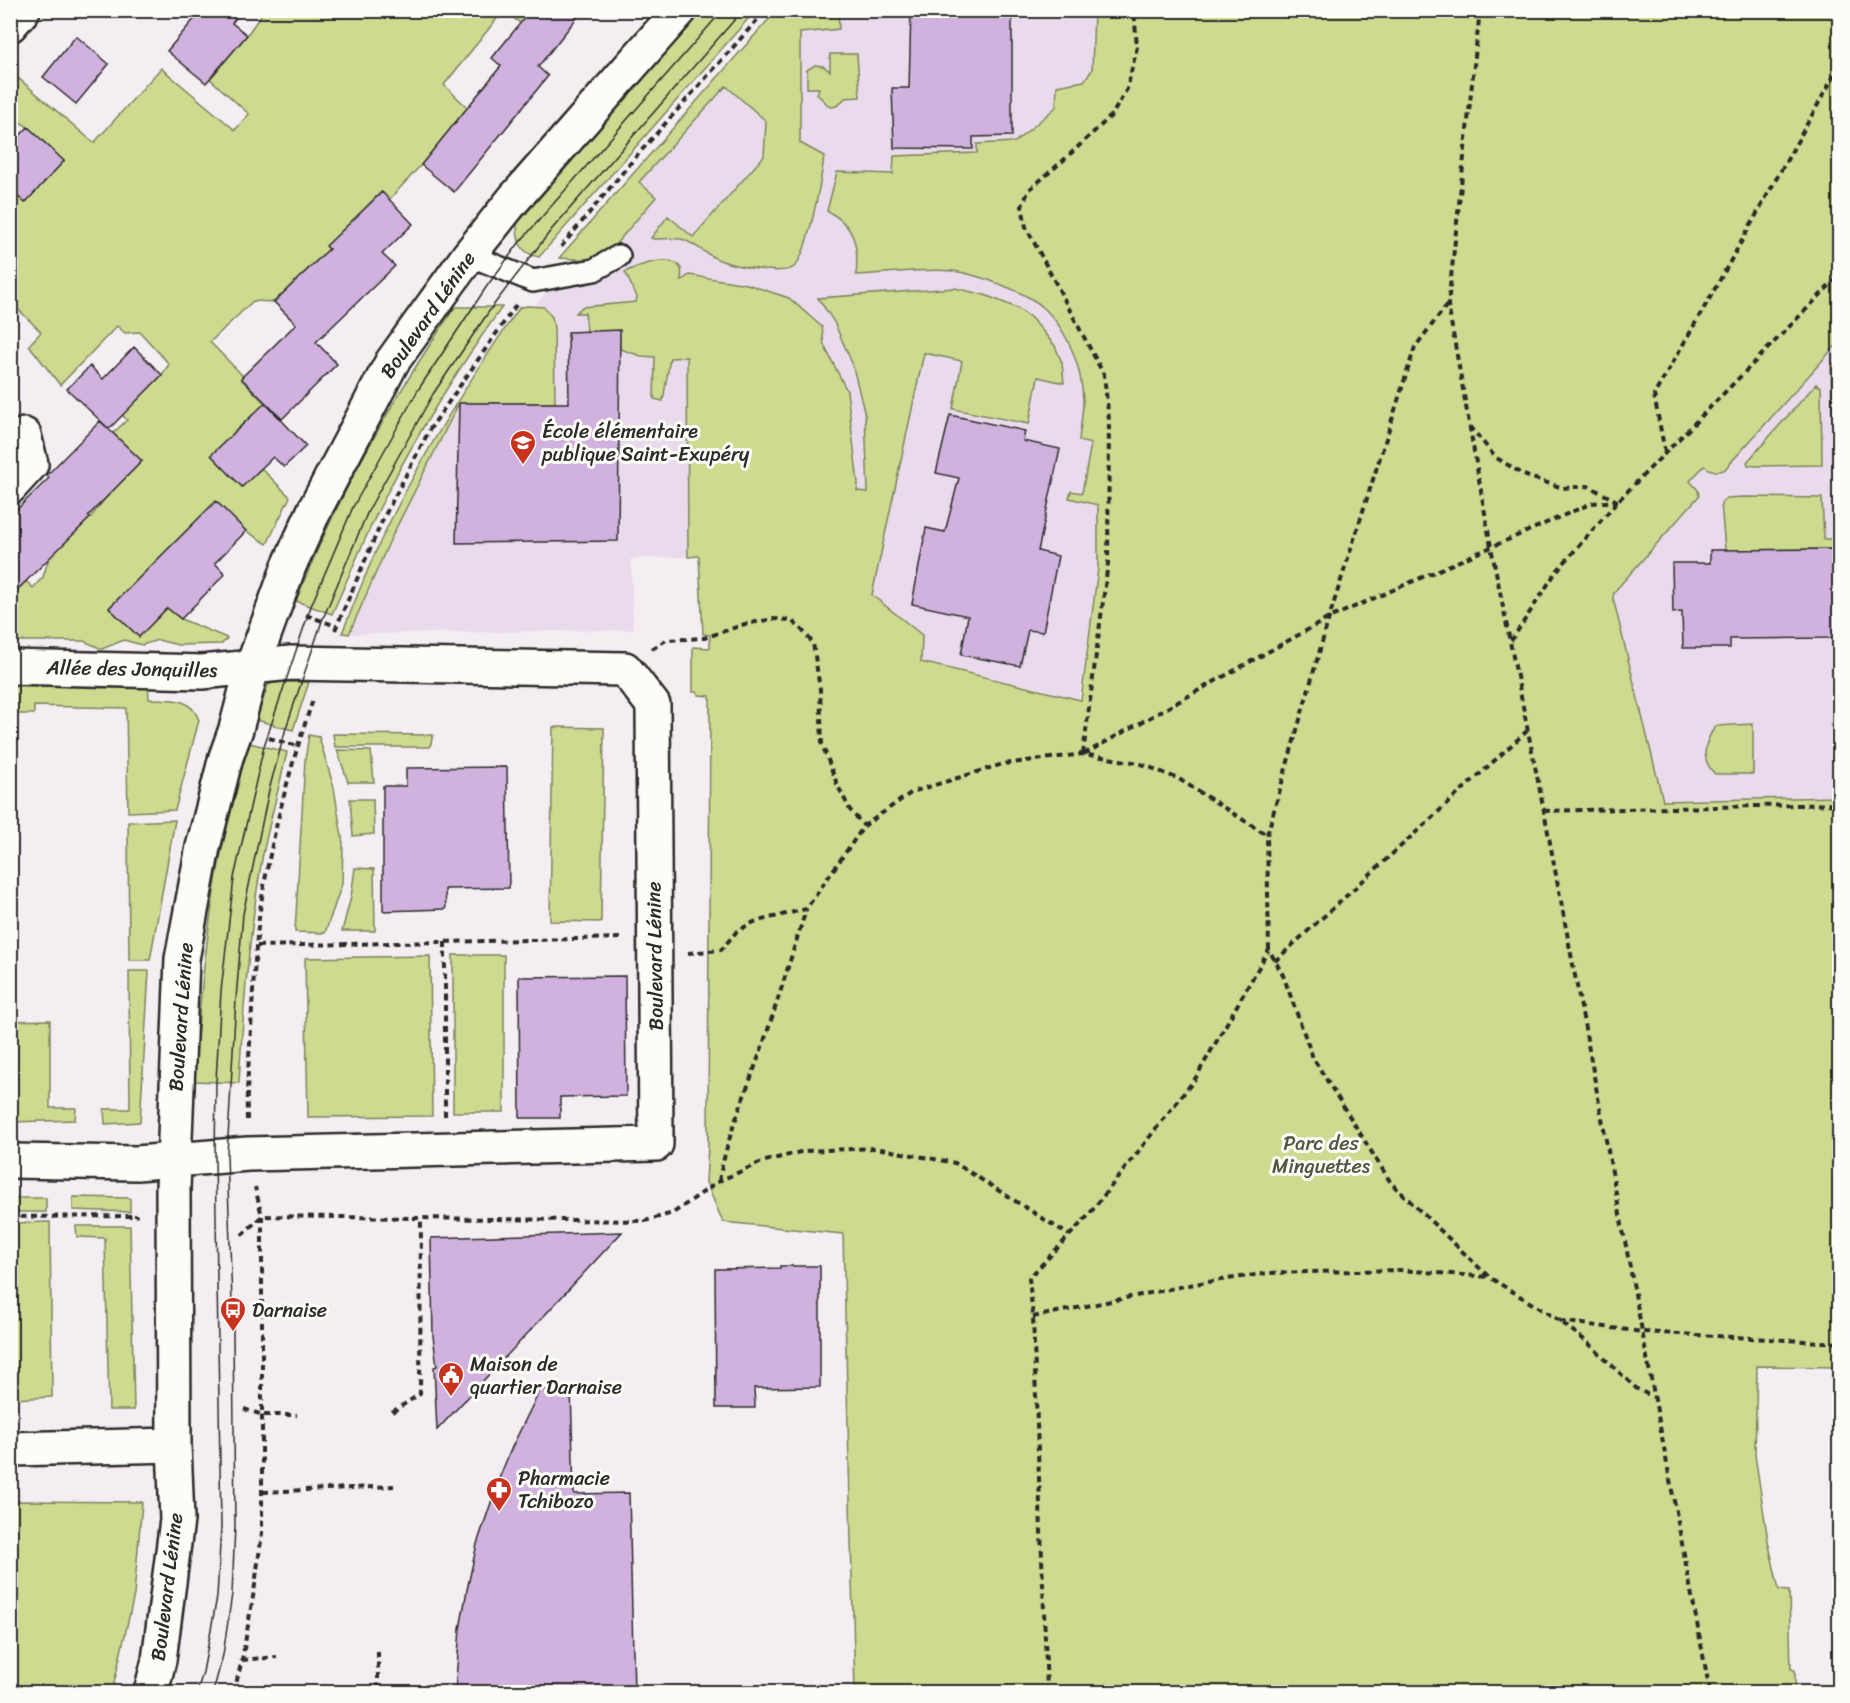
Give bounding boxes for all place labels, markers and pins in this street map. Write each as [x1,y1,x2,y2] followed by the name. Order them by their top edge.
[541,414,750,472] place label: École élémentaire publique Saint-Exupéry
[508,428,538,466] school or university icon: École élémentaire publique Saint-Exupéry
[252,1293,327,1328] place label: Darnaise
[218,1295,248,1333] bus stop icon: Darnaise
[470,1347,622,1405] place label: Maison de quartier Darnaise
[436,1360,466,1398] public building icon: Maison de quartier Darnaise
[518,1461,610,1519] place label: Pharmacie Tchibozo
[484,1475,514,1513] pharmacy icon: Pharmacie Tchibozo

